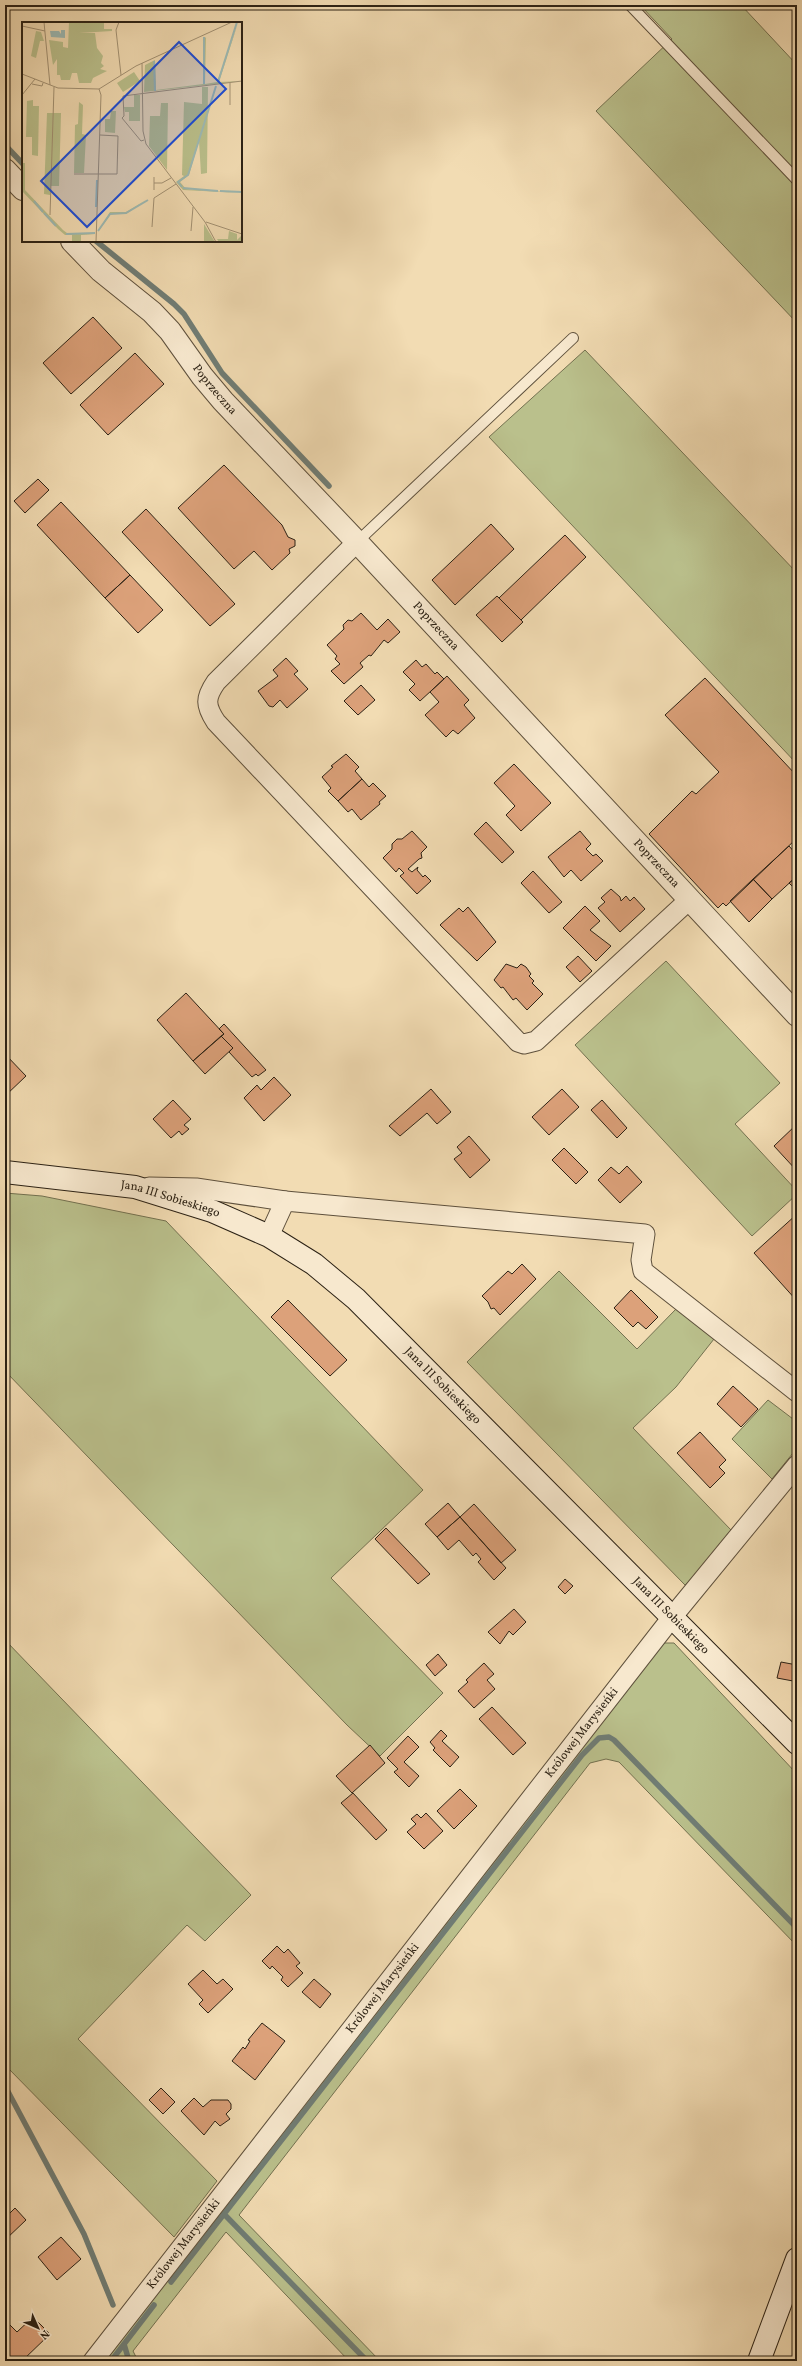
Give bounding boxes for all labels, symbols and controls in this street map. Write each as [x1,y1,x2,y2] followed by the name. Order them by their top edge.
[22,22,242,242] inset map
[188,361,240,418] street label: Poprzeczna
[409,599,462,654] street label: Poprzeczna
[629,836,683,892] street label: Poprzeczna
[120,1177,223,1222] street label: Jana III Sobieskiego
[400,1344,484,1428] street label: Jana III Sobieskiego
[629,1574,713,1658] street label: Jana III Sobieskiego
[542,1684,622,1781] street label: Królowej Marysieńki
[343,1940,423,2037] street label: Królowej Marysieńki
[144,2195,224,2293] street label: Królowej Marysieńki
[18,2308,58,2348] north arrow
[36,2326,52,2342] text: N

